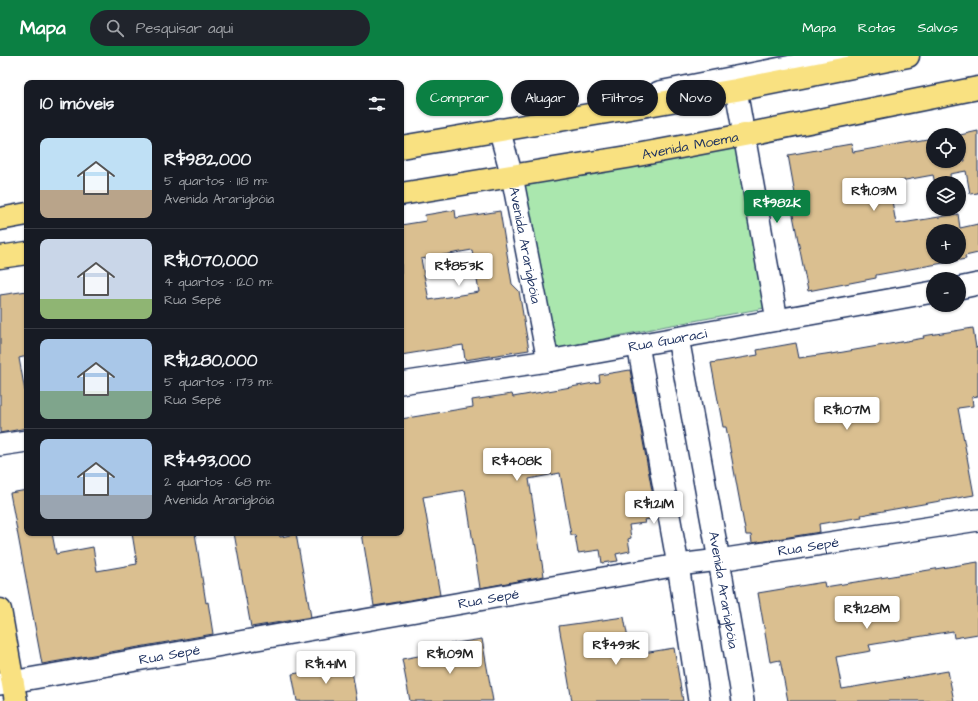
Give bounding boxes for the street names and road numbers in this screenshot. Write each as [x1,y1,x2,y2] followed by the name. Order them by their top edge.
[640,127,740,165] street label: Avenida Moema
[503,185,546,305] street label: Avenida Ararigbóia
[627,324,709,357] street label: Rua Guaraci
[703,530,743,650] street label: Avenida Ararigbóia
[776,533,841,562] street label: Rua Sepé
[457,584,521,614] street label: Rua Sepé
[137,640,202,670] street label: Rua Sepé

